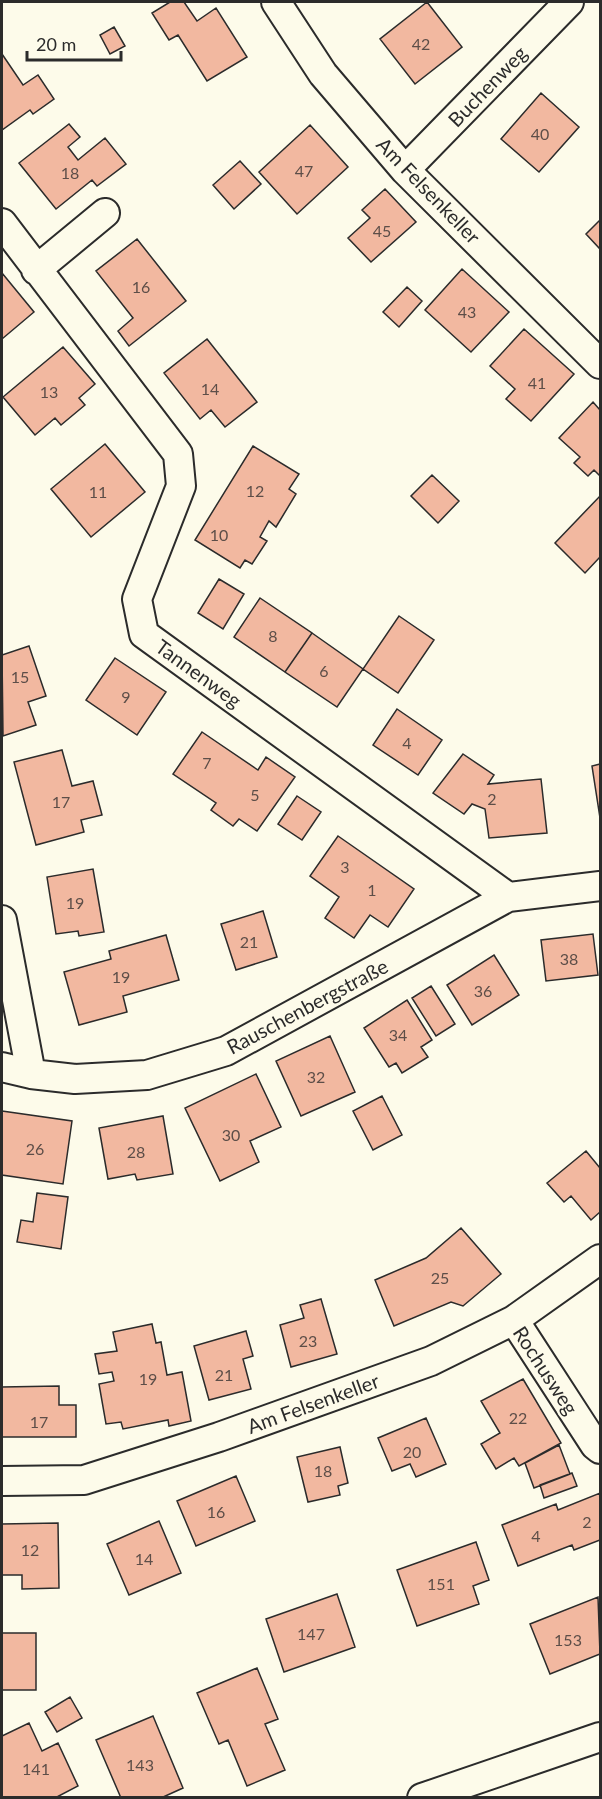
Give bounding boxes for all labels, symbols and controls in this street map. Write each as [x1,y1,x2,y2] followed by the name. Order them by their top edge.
[27,24,122,62] scale bar
[36,33,76,55] text: 20 m
[412,34,430,53] house number: 42
[443,41,531,131] street label: Buchenweg
[531,124,549,143] house number: 40
[372,132,486,249] street label: Am Felsenkeller
[295,161,313,180] house number: 47
[61,163,79,182] house number: 18
[373,221,391,240] house number: 45
[132,277,150,296] house number: 16
[458,302,476,321] house number: 43
[528,373,546,392] house number: 41
[201,379,219,398] house number: 14
[40,382,58,401] house number: 13
[246,481,264,500] house number: 12
[89,482,107,501] house number: 11
[210,525,228,544] house number: 10
[268,626,278,645] house number: 8
[151,634,247,712] street label: Tannenweg
[319,661,329,680] house number: 6
[11,667,29,686] house number: 15
[121,687,131,706] house number: 9
[402,733,412,752] house number: 4
[202,753,212,772] house number: 7
[250,785,260,804] house number: 5
[487,789,497,808] house number: 2
[52,792,70,811] house number: 17
[340,857,350,876] house number: 3
[367,880,377,899] house number: 1
[66,893,84,912] house number: 19
[240,932,258,951] house number: 21
[560,949,578,968] house number: 38
[222,953,392,1059] street label: Rauschenbergstraße
[112,967,130,986] house number: 19
[474,981,492,1000] house number: 36
[389,1025,407,1044] house number: 34
[307,1067,325,1086] house number: 32
[222,1125,240,1144] house number: 30
[26,1139,44,1158] house number: 26
[127,1142,145,1161] house number: 28
[431,1268,449,1287] house number: 25
[509,1321,583,1419] street label: Rochusweg
[299,1331,317,1350] house number: 23
[215,1365,233,1384] house number: 21
[244,1368,383,1438] street label: Am Felsenkeller
[139,1369,157,1388] house number: 19
[509,1408,527,1427] house number: 22
[30,1412,48,1431] house number: 17
[403,1442,421,1461] house number: 20
[314,1461,332,1480] house number: 18
[207,1502,225,1521] house number: 16
[582,1512,592,1531] house number: 2
[531,1526,541,1545] house number: 4
[21,1540,39,1559] house number: 12
[135,1549,153,1568] house number: 14
[427,1574,455,1593] house number: 151
[297,1624,325,1643] house number: 147
[554,1630,582,1649] house number: 153
[126,1755,154,1774] house number: 143
[22,1759,50,1778] house number: 141

